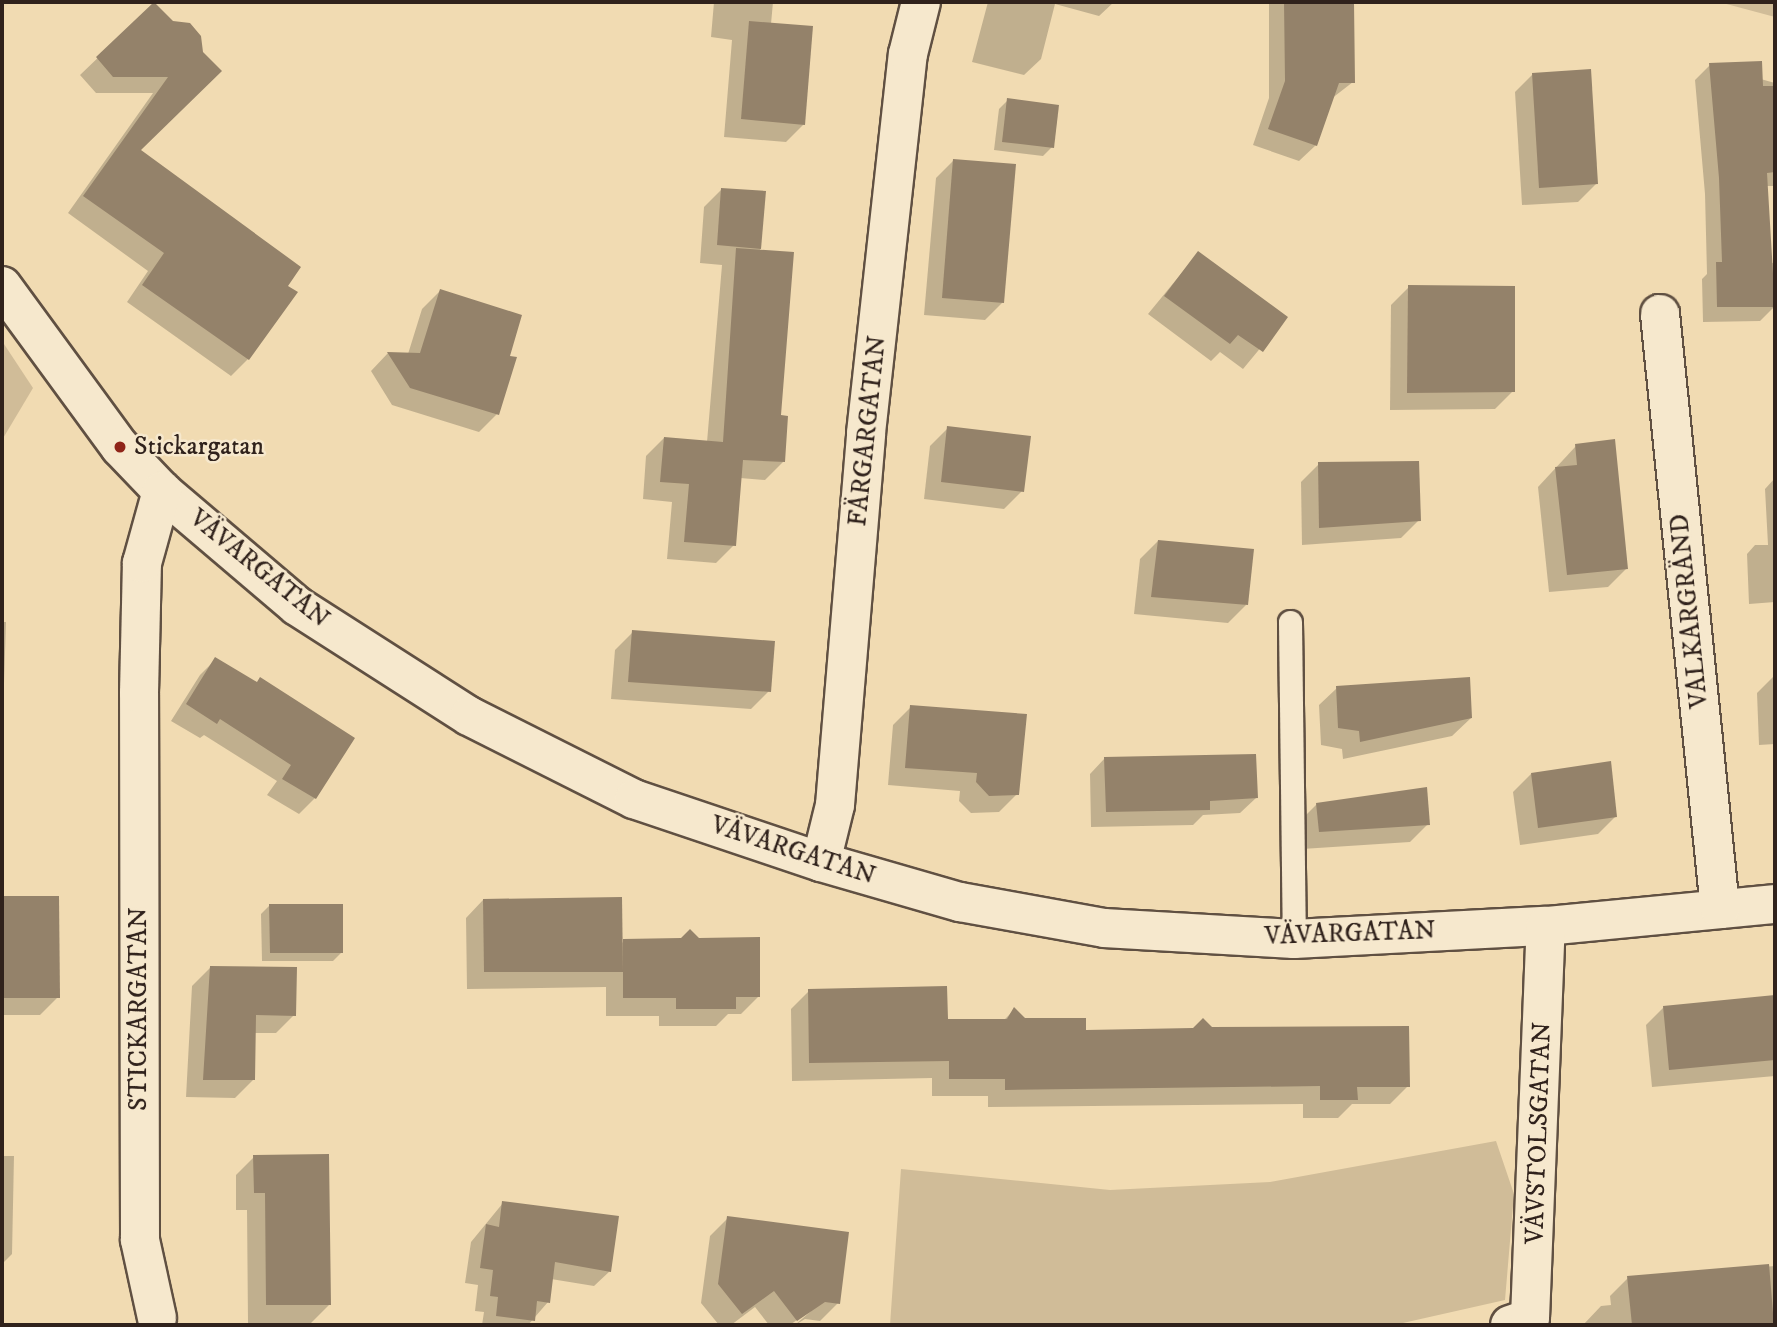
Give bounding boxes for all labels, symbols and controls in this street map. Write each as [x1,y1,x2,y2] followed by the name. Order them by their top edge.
[842,334,894,528] street label: FÄRGARGATAN
[134,431,264,463] place label: Stickargatan
[112,439,128,455] marker: Stickargatan
[183,503,335,635] street label: VÄVARGATAN
[1664,512,1716,710] street label: VALKARGRÄND
[707,810,879,892] street label: VÄVARGATAN
[123,907,155,1111] street label: STICKARGATAN
[1264,915,1436,953] street label: VÄVARGATAN
[1520,1021,1558,1245] street label: VÄVSTOLSGATAN

